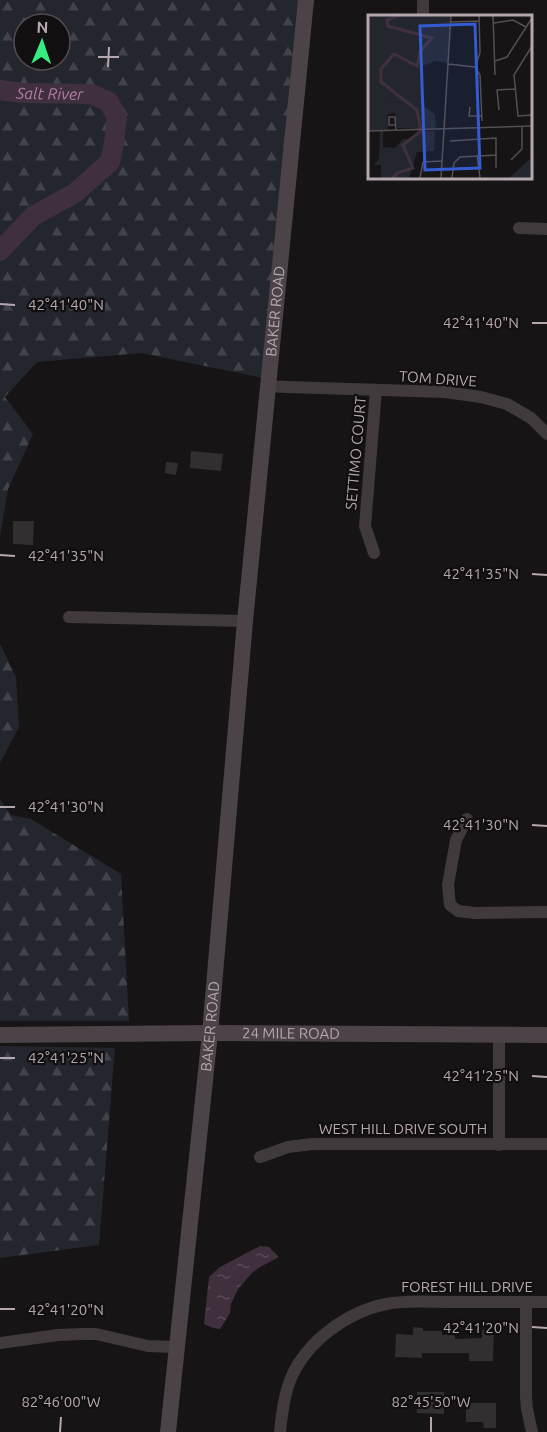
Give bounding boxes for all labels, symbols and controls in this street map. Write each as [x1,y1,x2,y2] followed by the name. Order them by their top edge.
[12,12,72,72] north arrow
[368,15,532,178] inset map
[36,18,49,36] text: N
[14,83,84,103] water label: Salt River
[262,265,288,357] street label: BAKER ROAD
[28,296,104,313] text: 42°41'40"N
[443,314,519,331] text: 42°41'40"N
[399,367,478,390] street label: TOM DRIVE
[342,395,369,510] street label: SETTIMO COURT
[28,547,104,564] text: 42°41'35"N
[443,565,519,582] text: 42°41'35"N
[28,798,104,815] text: 42°41'30"N
[443,816,519,833] text: 42°41'30"N
[197,980,222,1072] street label: BAKER ROAD
[242,1024,340,1042] street label: 24 MILE ROAD
[28,1049,104,1066] text: 42°41'25"N
[443,1067,519,1084] text: 42°41'25"N
[319,1120,487,1137] street label: WEST HILL DRIVE SOUTH
[401,1278,533,1295] street label: FOREST HILL DRIVE
[28,1301,104,1318] text: 42°41'20"N
[443,1319,519,1336] text: 42°41'20"N
[21,1393,101,1410] text: 82°46'00"W
[391,1393,471,1410] text: 82°45'50"W

